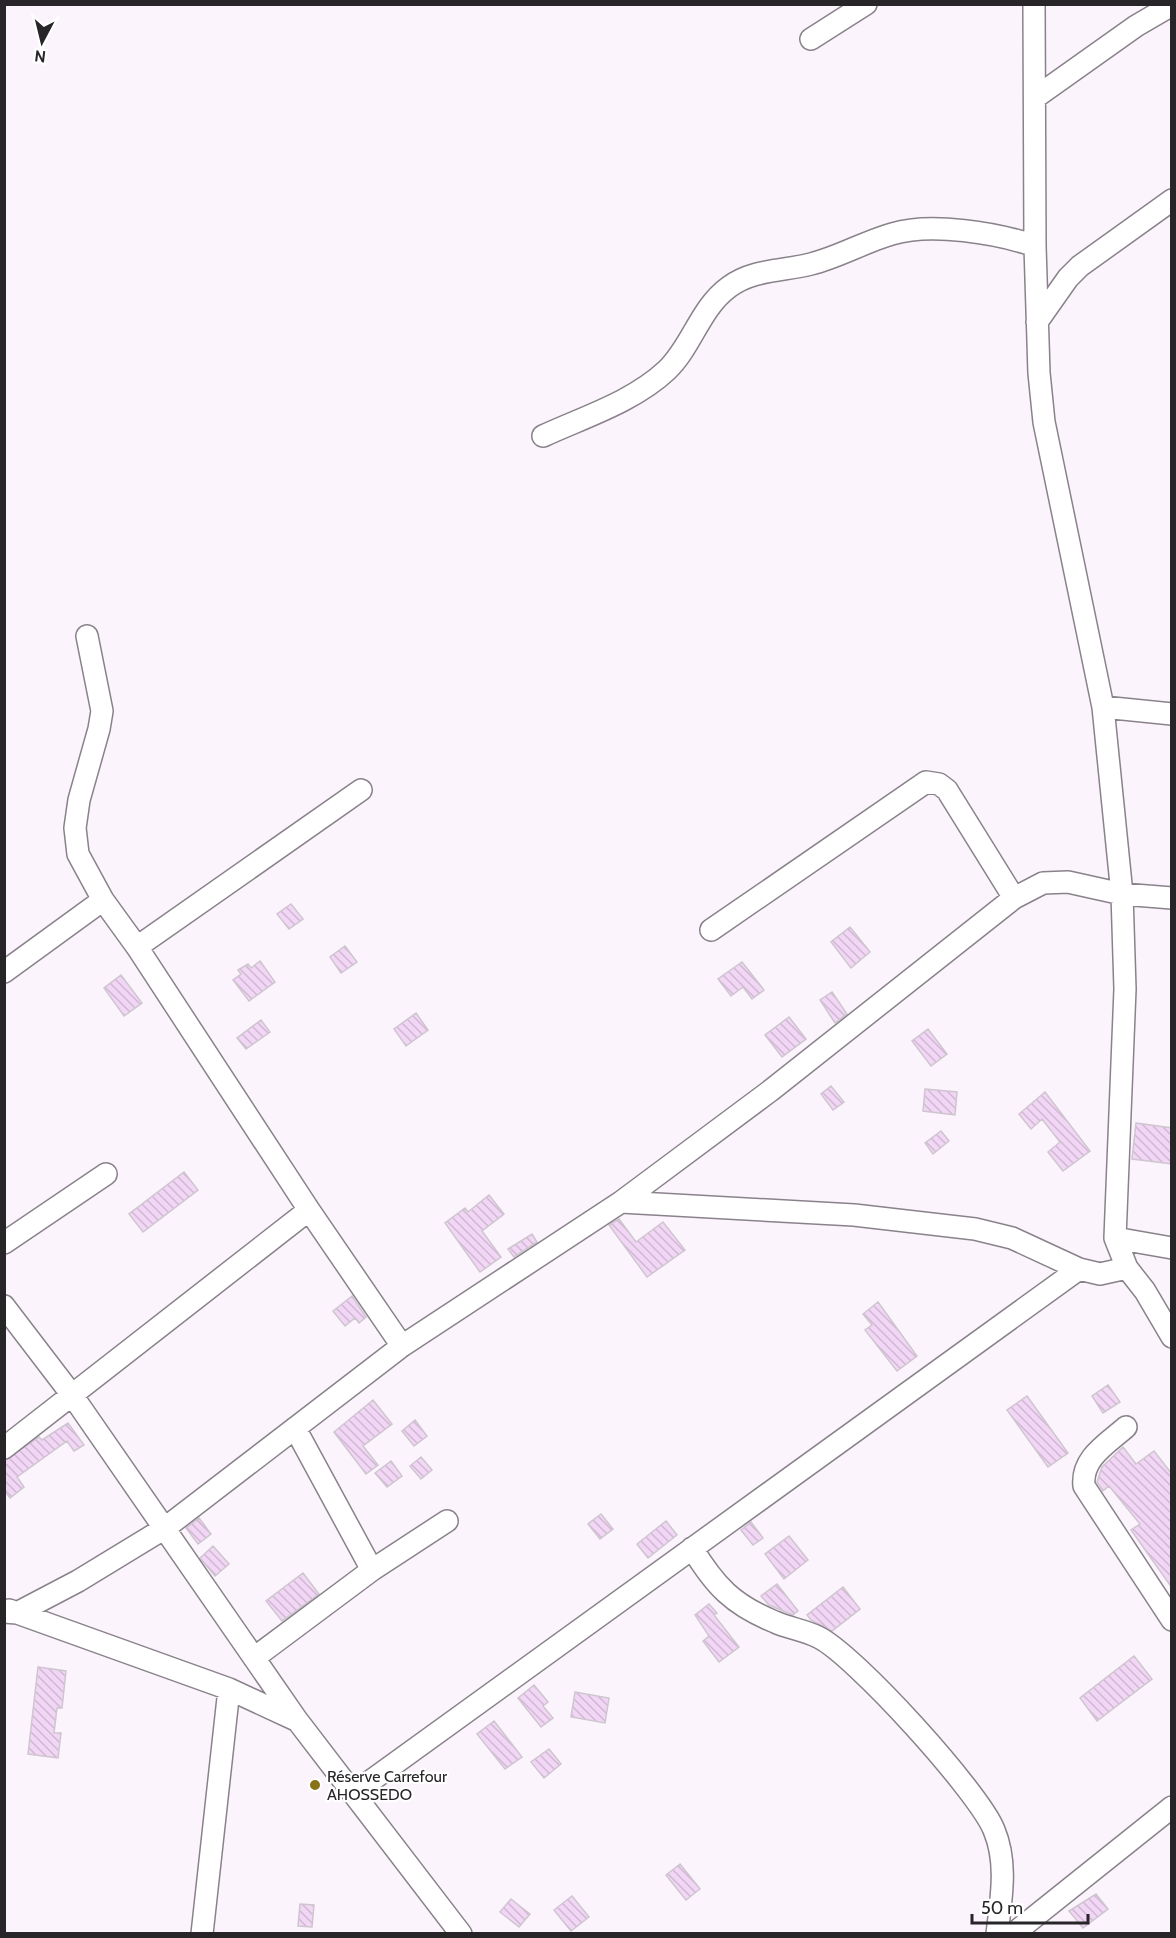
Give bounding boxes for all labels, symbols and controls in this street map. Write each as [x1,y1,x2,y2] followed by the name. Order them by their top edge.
[12,12,72,72] north arrow
[33,46,47,67] text: N
[327,1767,448,1804] place label: Réserve Carrefour AHOSSEDO
[308,1778,322,1792] marker: Réserve Carrefour AHOSSEDO
[972,1887,1088,1925] scale bar
[981,1897,1023,1919] text: 50 m

